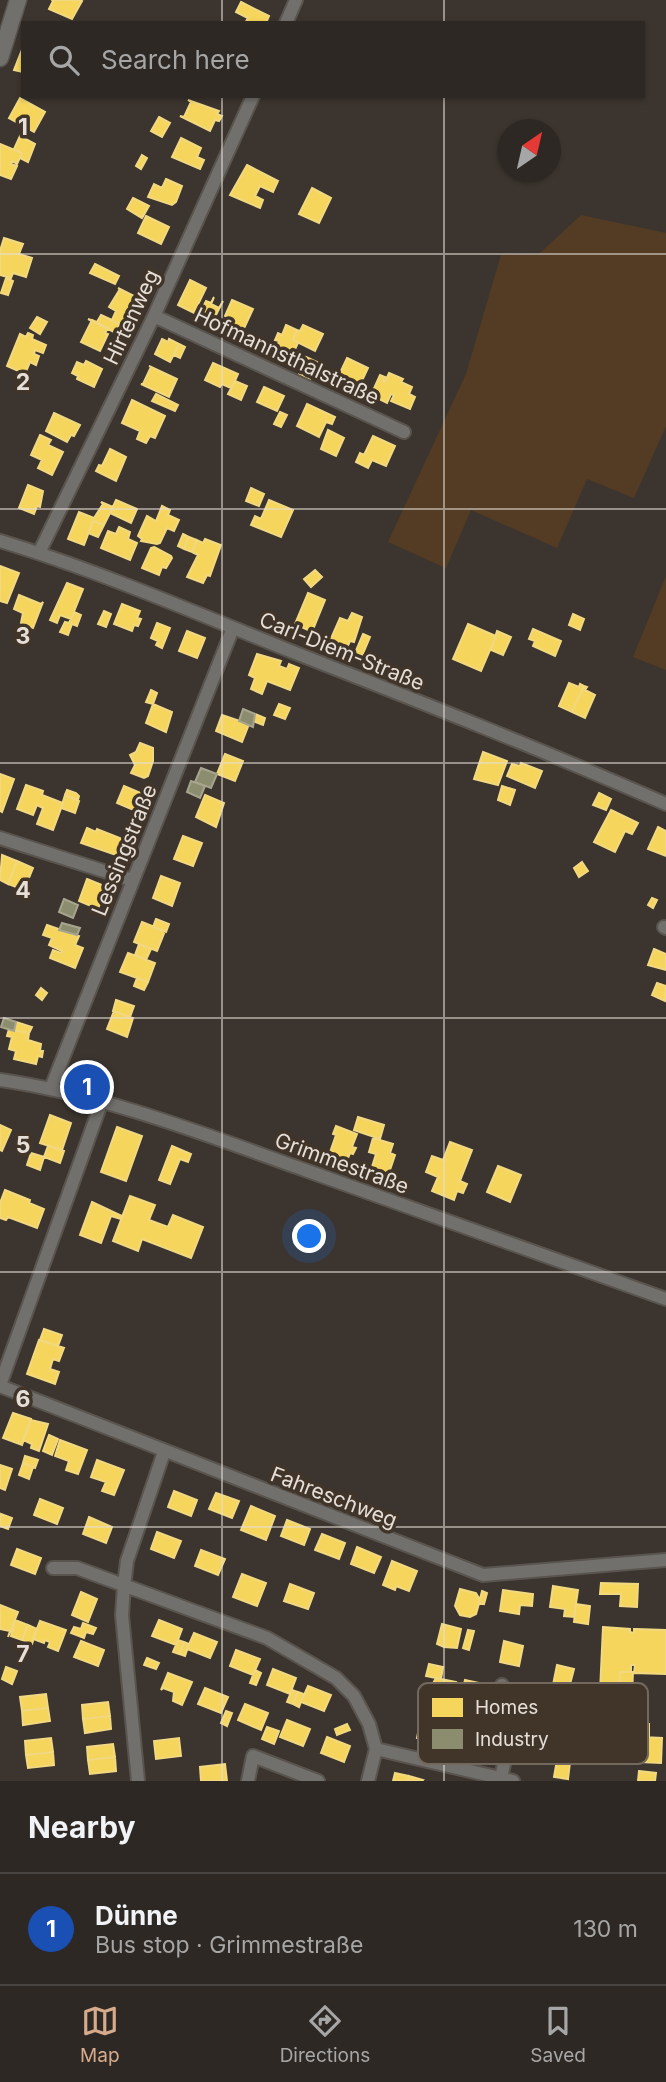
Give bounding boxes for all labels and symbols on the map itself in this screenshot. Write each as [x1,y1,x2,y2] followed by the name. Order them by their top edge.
[18,113,28,141] text: 1
[498,119,561,182] north arrow
[98,265,164,369] street label: Hirtenweg
[191,302,383,410] street label: Hofmannsthalstraße
[16,368,30,396] text: 2
[256,606,428,696] street label: Carl-Diem-Straße
[16,622,30,650] text: 3
[86,781,162,919] street label: Lessingstraße
[15,876,31,904] text: 4
[64,1061,110,1113] pin: 1
[272,1127,412,1199] street label: Grimmestraße
[16,1131,30,1159] text: 5
[292,1219,326,1253] your location
[16,1385,30,1413] text: 6
[267,1461,401,1533] street label: Fahreschweg
[16,1640,30,1668] text: 7
[418,1683,648,1764] legend
[475,1696,538,1719] text: Homes
[475,1728,549,1751] text: Industry

